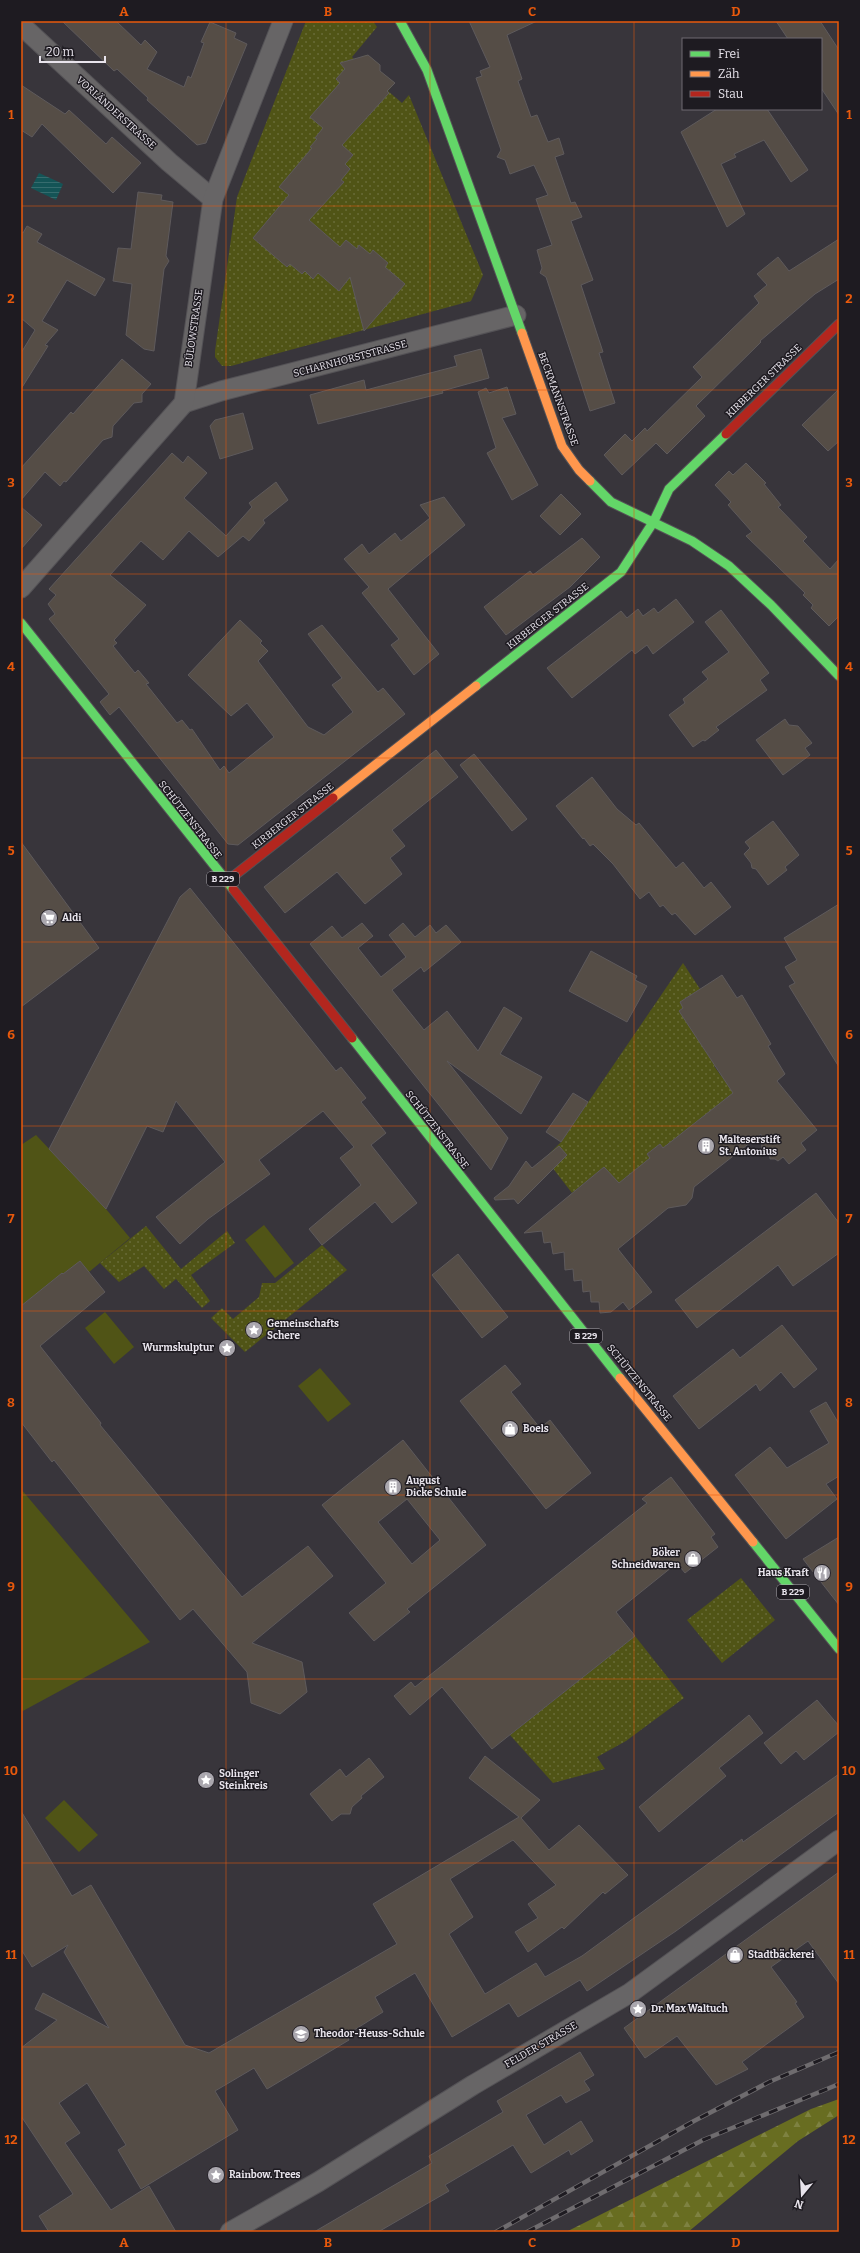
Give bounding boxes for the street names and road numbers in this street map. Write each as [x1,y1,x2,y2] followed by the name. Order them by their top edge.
[74,73,159,152] street label: VORLÄNDERSTRASSE
[182,288,205,368] street label: BÜLOWSTRASSE
[292,338,408,380] street label: SCHARNHORSTSTRASSE
[724,342,804,420] street label: KIRBERGER STRASSE
[535,350,581,448] street label: BECKMANNSTRASSE
[505,580,591,652] street label: KIRBERGER STRASSE
[156,778,225,861] street label: SCHÜTZENSTRASSE
[250,780,336,852] street label: KIRBERGER STRASSE
[207,872,239,886] road number: B 229
[403,1088,472,1171] street label: SCHÜTZENSTRASSE
[570,1329,602,1343] road number: B 229
[604,1341,675,1424] street label: SCHÜTZENSTRASSE
[777,1585,809,1599] road number: B 229
[503,2019,579,2071] street label: FELDER STRASSE

